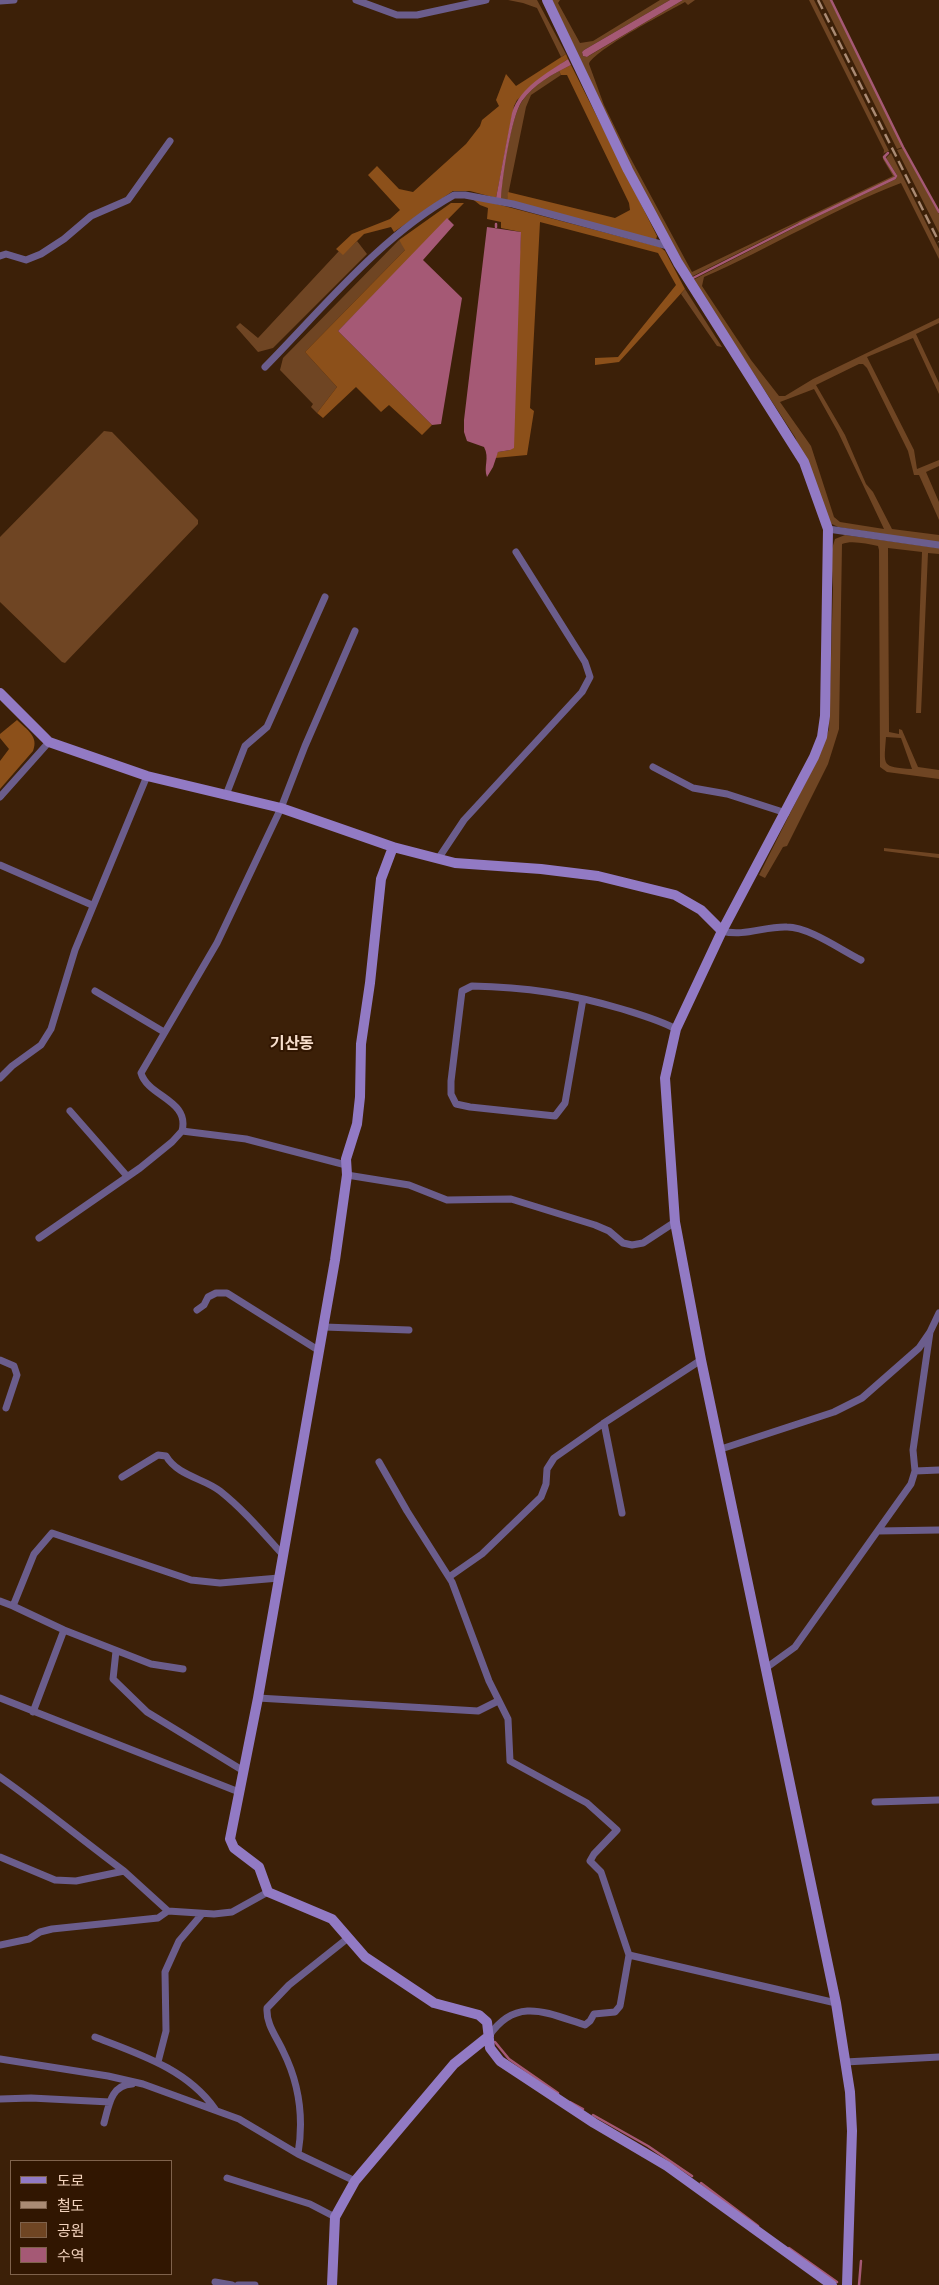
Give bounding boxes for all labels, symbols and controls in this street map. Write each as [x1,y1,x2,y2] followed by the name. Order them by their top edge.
[270,1034,314,1054] district label: 기산동
[10,2160,172,2275] legend
[57,2171,85,2190] text: 도로
[57,2196,85,2215] text: 철도
[57,2221,85,2240] text: 공원
[57,2246,85,2265] text: 수역

